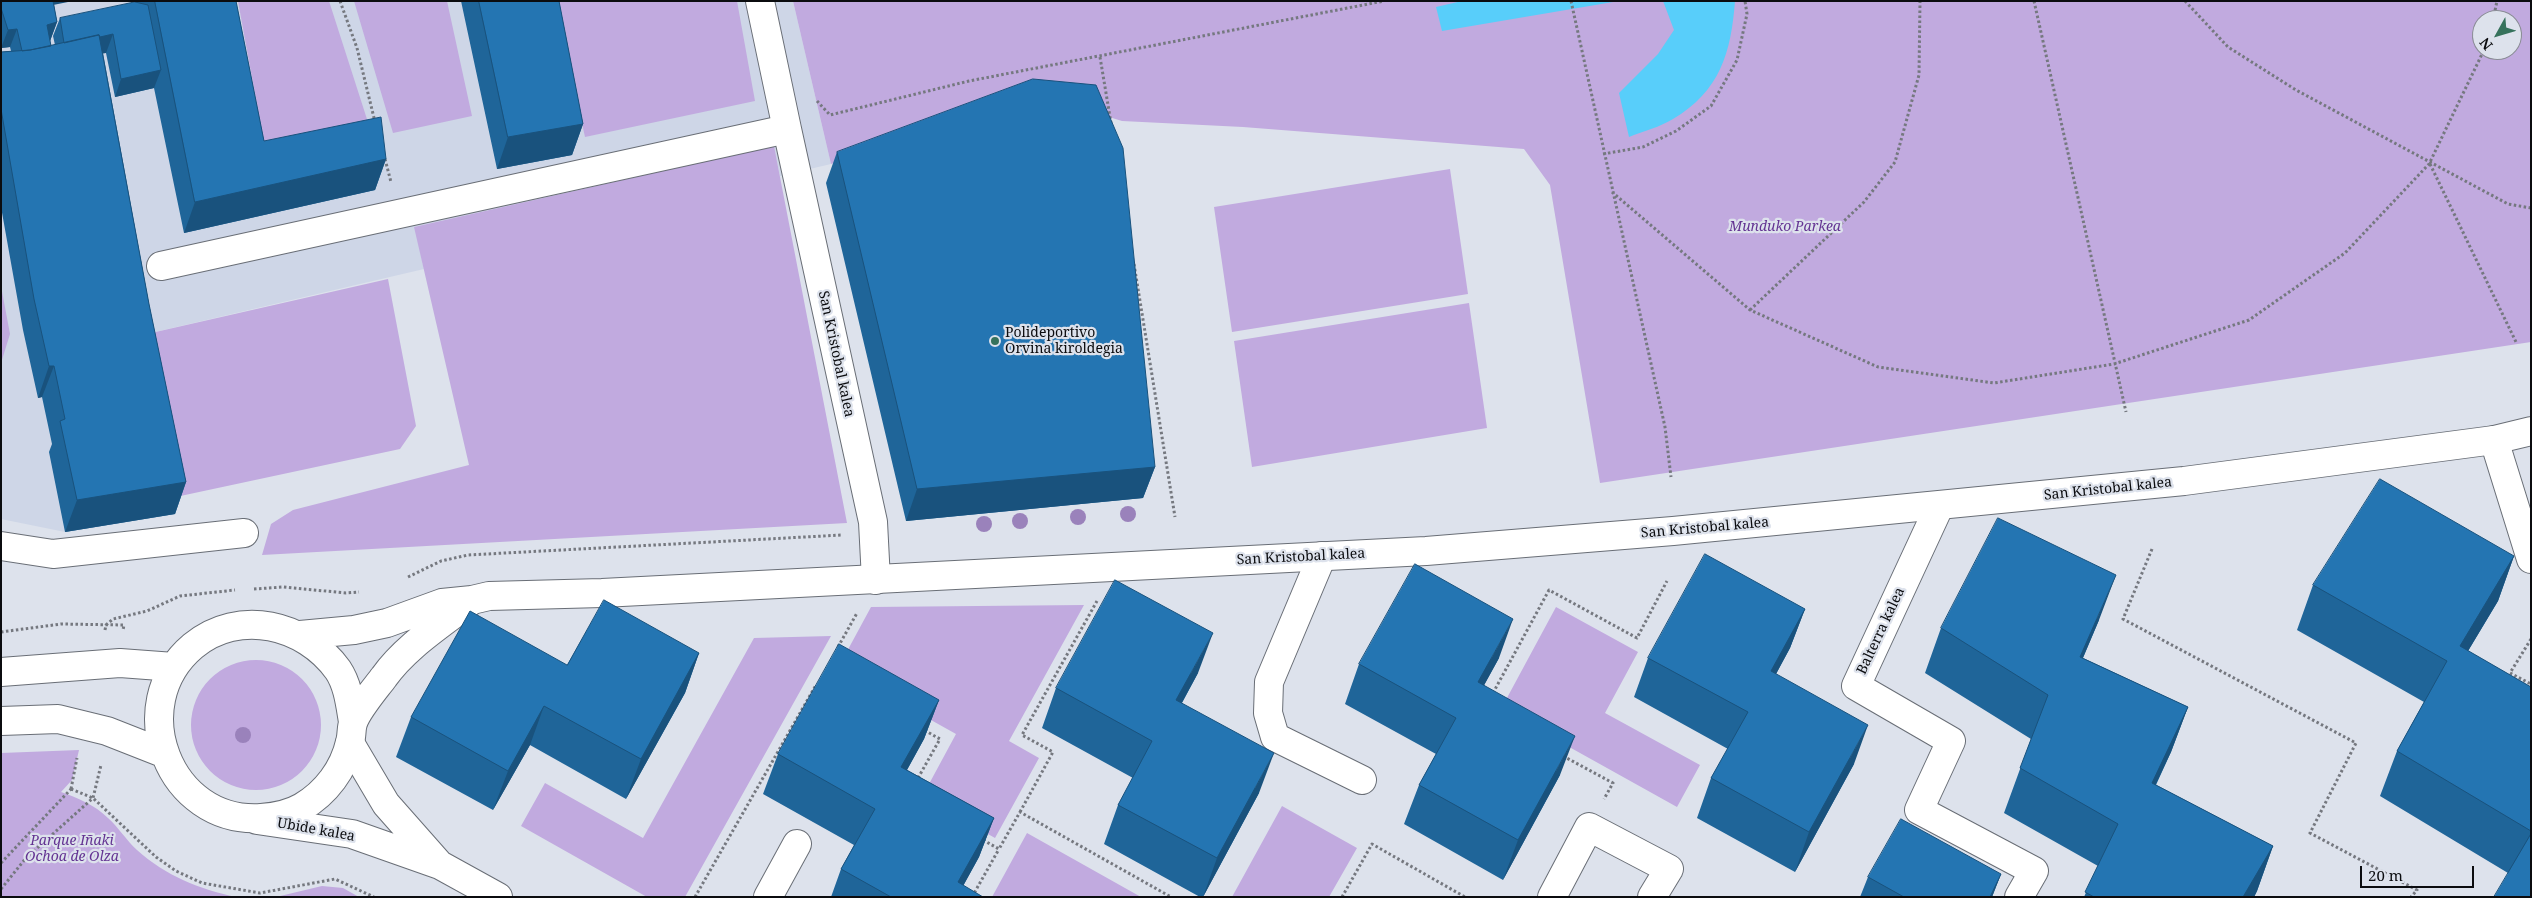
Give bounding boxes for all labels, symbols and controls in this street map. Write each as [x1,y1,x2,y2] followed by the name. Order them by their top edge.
[2472,10,2522,60] north arrow
[2475,34,2497,54] text: N
[1729,219,1841,235] park label: Munduko Parkea
[814,289,858,419] street label: San Kristobal kalea
[1005,325,1123,358] place label: Polideportivo Orvina kiroldegia
[989,335,1001,347] marker: Polideportivo Orvina kiroldegia
[2043,474,2173,504] street label: San Kristobal kalea
[1640,514,1770,542] street label: San Kristobal kalea
[1236,545,1366,569] street label: San Kristobal kalea
[1854,585,1908,677] street label: Balterra kalea
[276,815,356,845] street label: Ubide kalea
[25,833,119,866] park label: Parque Iñaki Ochoa de Olza
[2362,856,2476,888] scale bar
[2368,865,2403,885] text: 20 m

